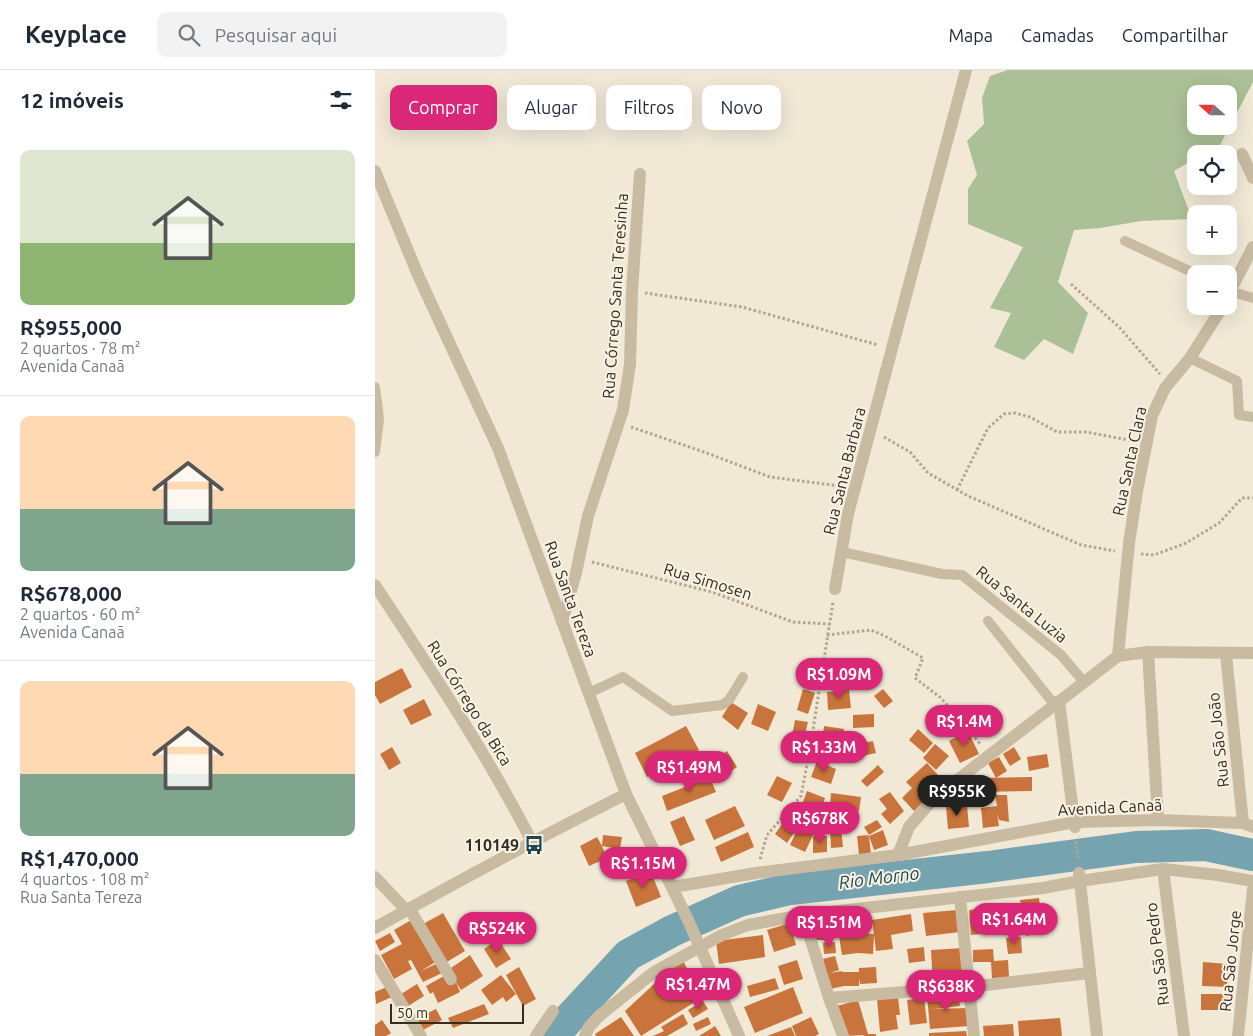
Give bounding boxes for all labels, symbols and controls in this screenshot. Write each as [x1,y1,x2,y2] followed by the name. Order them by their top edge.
[157,12,507,57] search box
[25,21,127,48] text: Keyplace
[175,21,203,49] icon: search
[215,24,337,46] text: Pesquisar aqui
[948,25,993,45] text: Mapa
[1021,25,1094,45] text: Camadas
[1122,25,1228,45] text: Compartilhar
[390,85,497,130] chip: Comprar
[507,85,596,130] chip: Alugar
[606,85,692,130] chip: Filtros
[702,85,781,130] chip: Novo
[1187,85,1237,135] north arrow
[1187,85,1237,315] map controls
[327,86,355,114] icon: filters
[20,88,124,112] text: 12 imóveis
[1187,145,1237,195] button: locate
[143,183,233,273] icon: home
[599,192,631,400] street label: Rua Córrego Santa Teresinha
[1187,205,1237,255] button: +
[1187,265,1237,315] button: −
[20,315,122,339] text: R$955,000
[20,339,141,357] text: 2 quartos · 78 m²
[20,357,125,375] text: Avenida Canaã
[819,405,869,537] street label: Rua Santa Barbara
[1109,405,1149,517] street label: Rua Santa Clara
[143,448,233,538] icon: home
[542,538,600,660] street label: Rua Santa Tereza
[662,559,754,603] street label: Rua Simosen
[973,562,1071,646] street label: Rua Santa Luzia
[20,581,122,605] text: R$678,000
[20,605,141,623] text: 2 quartos · 60 m²
[20,623,125,641] text: Avenida Canaã
[424,637,516,769] street label: Rua Córrego da Bica
[793,658,885,700] pin: R$1.09M
[807,665,871,683] text: R$1.09M
[1204,692,1232,788] street label: Rua São João
[923,704,1005,747] pin: R$1.4M
[936,712,992,730] text: R$1.4M
[143,713,233,803] icon: home
[778,730,870,773] pin: R$1.33M
[792,738,856,756] text: R$1.33M
[643,750,735,793] pin: R$1.49M
[657,758,721,776] text: R$1.49M
[916,774,998,817] pin: R$955K
[928,782,986,800] text: R$955K
[1057,795,1163,819] street label: Avenida Canaã
[779,802,861,844] pin: R$678K
[791,809,849,827] text: R$678K
[523,834,545,856] bus stop icon: 110149
[465,836,519,854] place label: 110149
[20,846,139,870] text: R$1,470,000
[597,846,689,889] pin: R$1.15M
[611,854,675,872] text: R$1.15M
[837,862,921,892] water label: Rio Morno
[20,870,150,888] text: 4 quartos · 108 m²
[20,888,142,906] text: Rua Santa Tereza
[968,902,1060,945] pin: R$1.64M
[1142,902,1172,1006] street label: Rua São Pedro
[783,906,875,948] pin: R$1.51M
[1216,909,1244,1013] street label: Rua São Jorge
[982,910,1046,928] text: R$1.64M
[456,912,538,954] pin: R$524K
[797,913,861,931] text: R$1.51M
[468,919,526,937] text: R$524K
[652,968,744,1010] pin: R$1.47M
[905,970,987,1012] pin: R$638K
[666,975,730,993] text: R$1.47M
[917,977,975,995] text: R$638K
[390,1001,524,1024] scale bar
[397,1005,428,1021] text: 50 m

